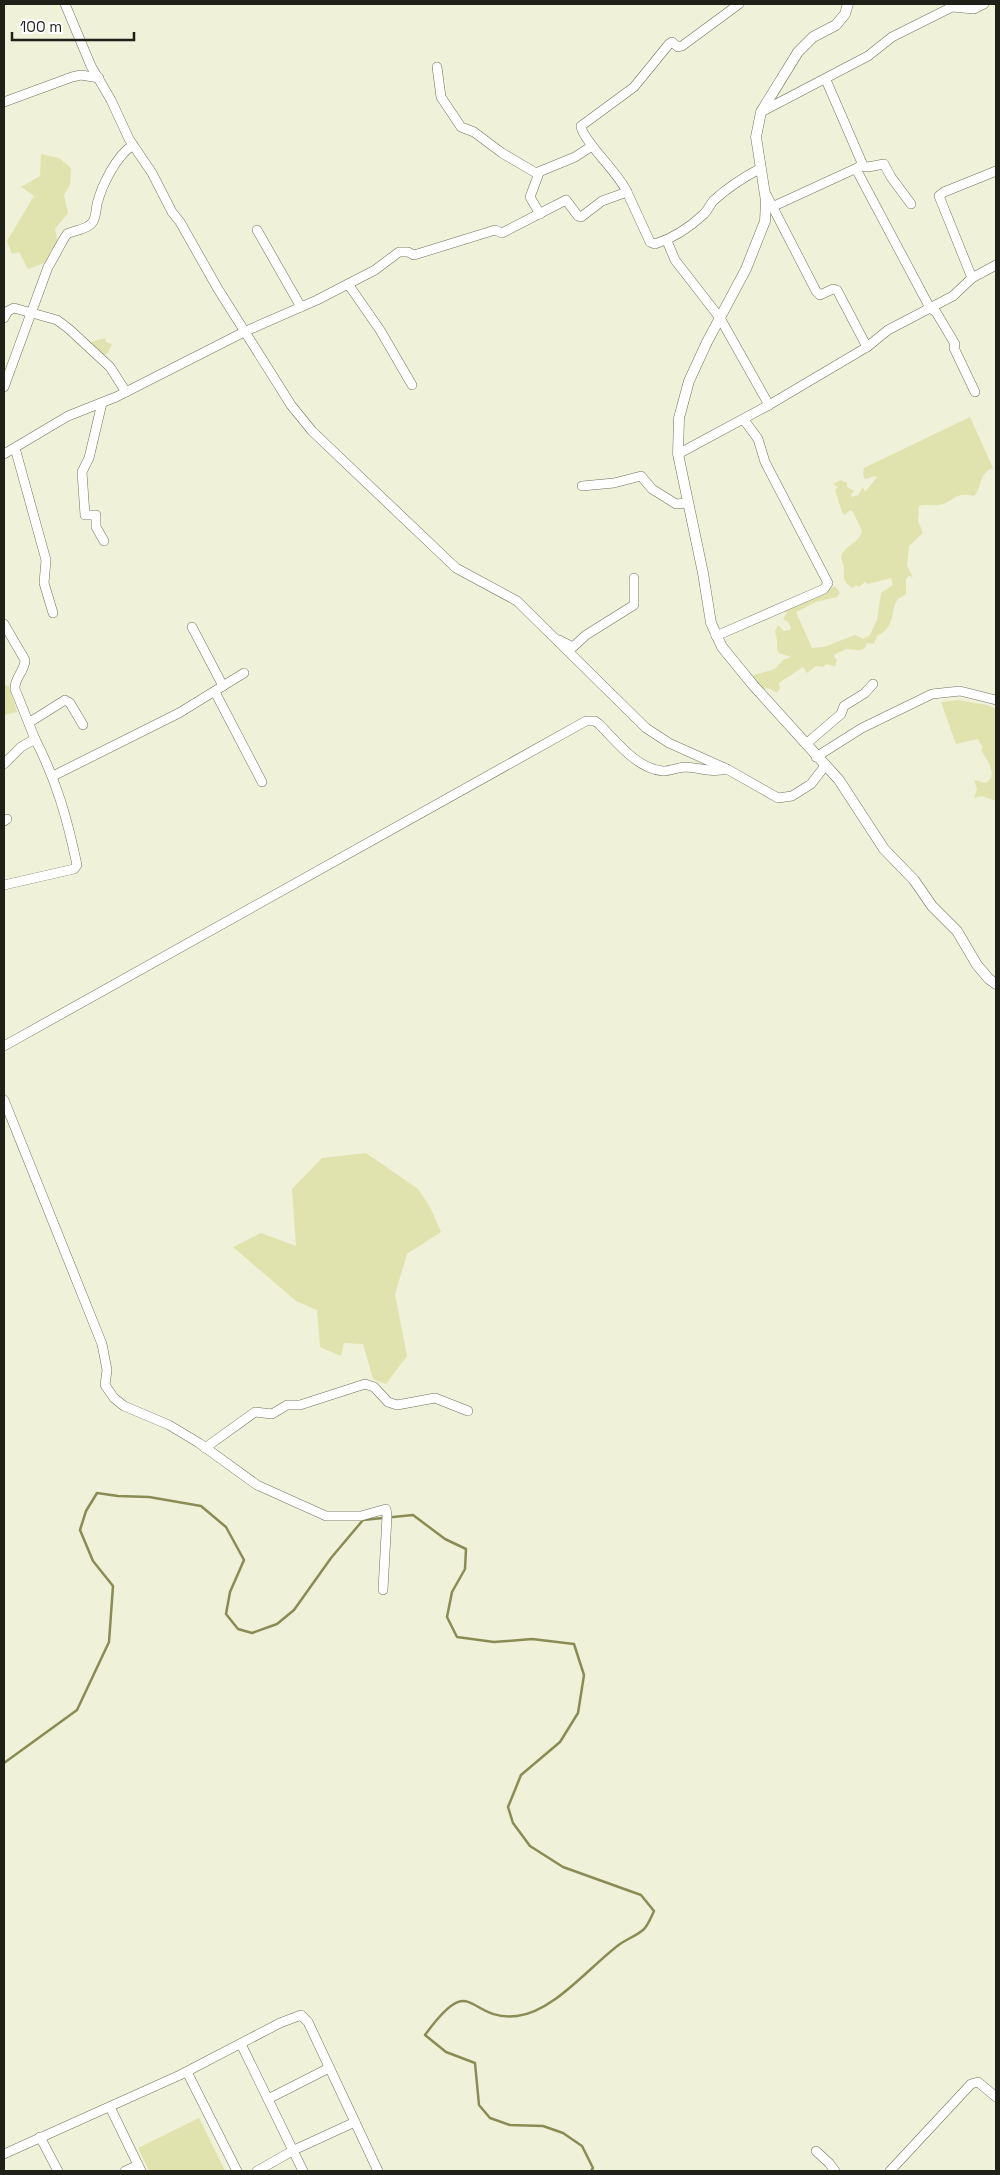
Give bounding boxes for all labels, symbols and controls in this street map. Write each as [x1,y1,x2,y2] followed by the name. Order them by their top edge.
[12,10,135,42] scale bar
[20,17,62,36] text: 100 m

